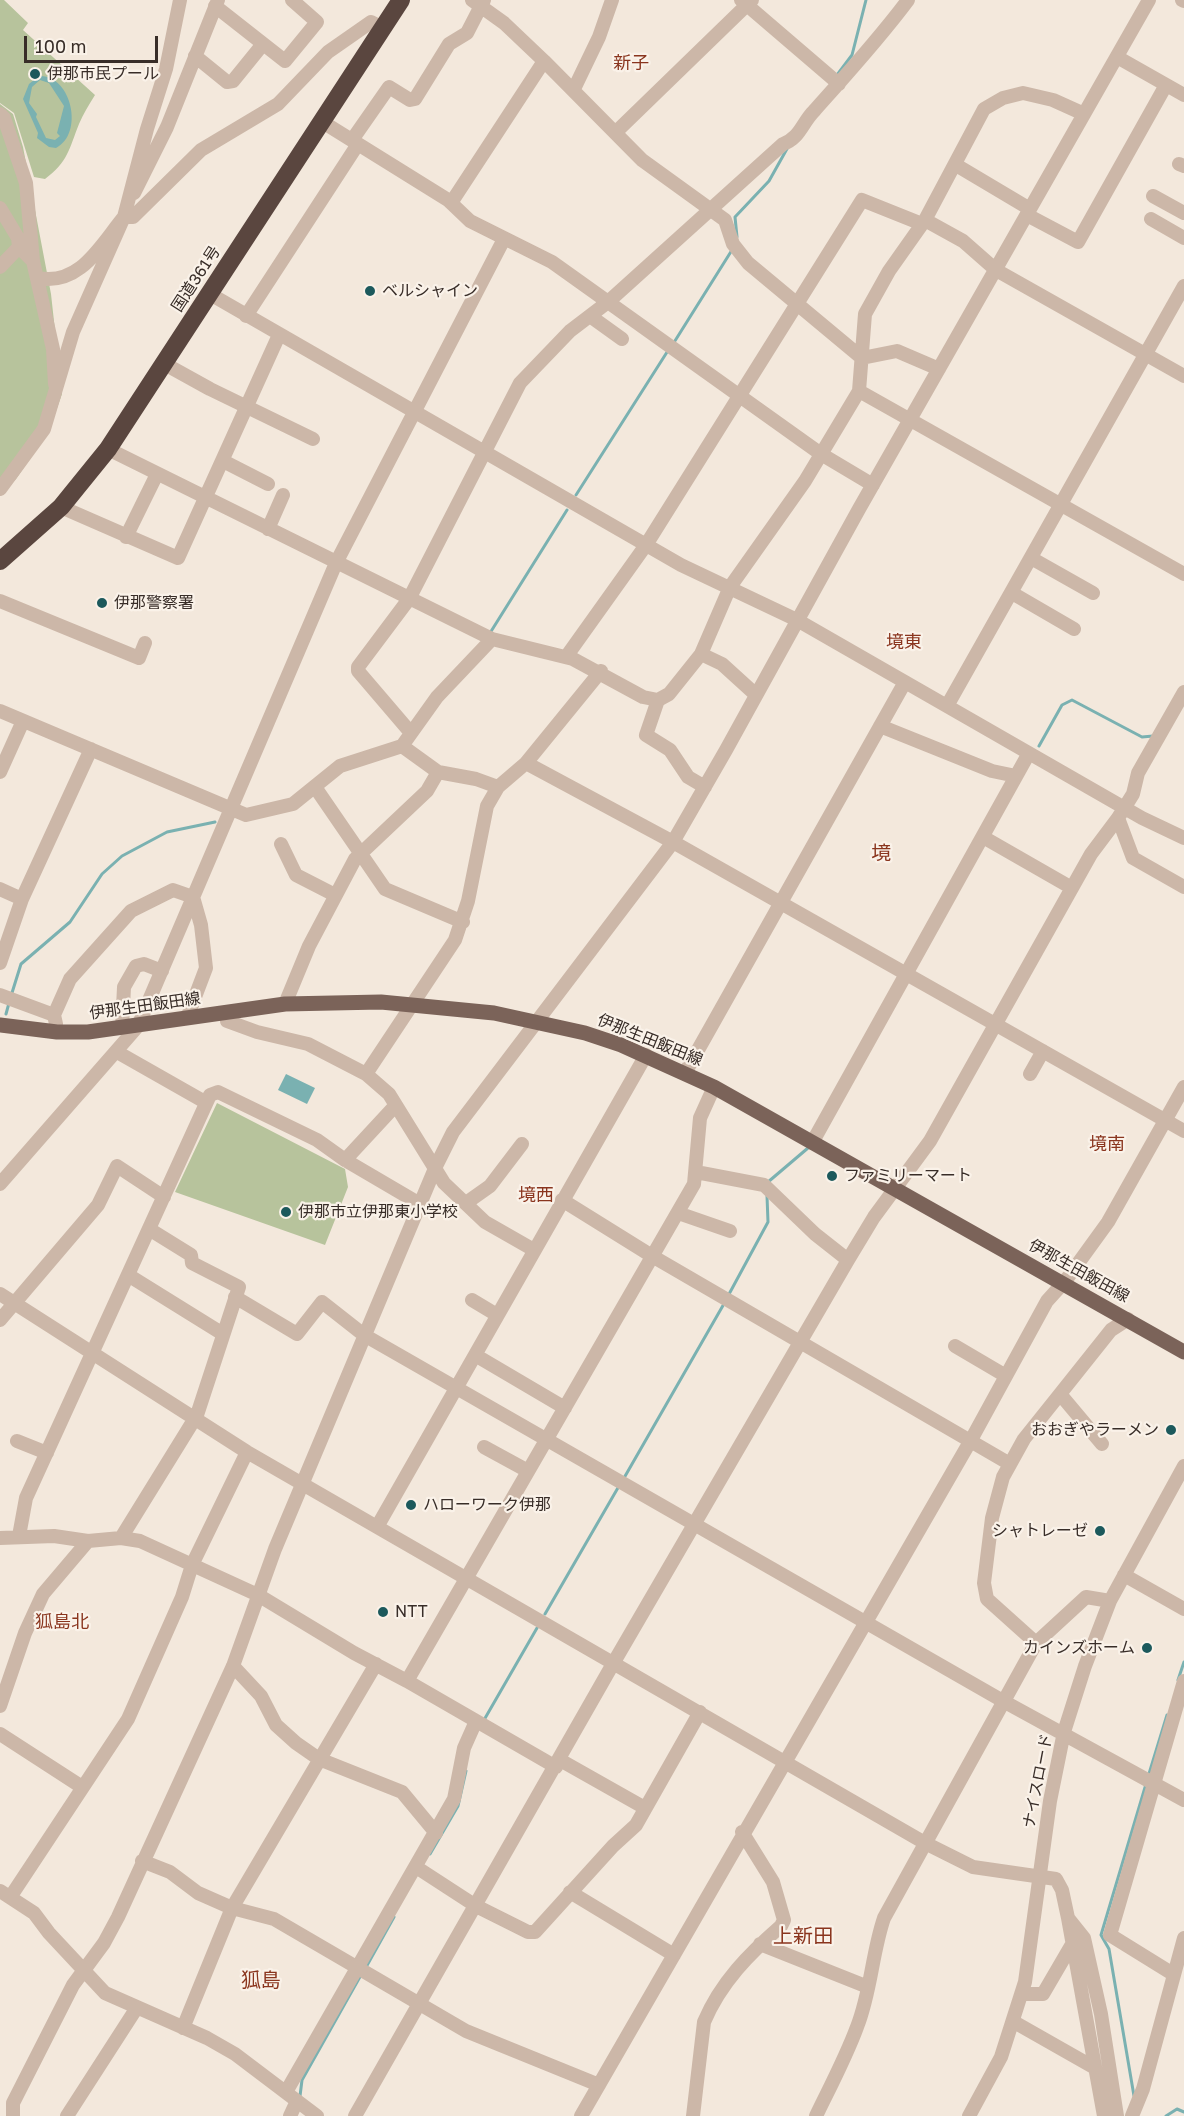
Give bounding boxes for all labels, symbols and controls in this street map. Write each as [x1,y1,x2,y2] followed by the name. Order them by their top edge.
[27,24,160,62] scale bar
[35,35,86,57] text: 100 m
[613,52,649,74] district label: 新子
[47,64,159,84] place label: 伊那市民プール
[28,67,42,81] marker: 伊那市民プール
[168,242,224,316] street label: 国道361号
[382,281,478,301] place label: ベルシャイン
[363,284,377,298] marker: ベルシャイン
[114,593,194,613] place label: 伊那警察署
[95,596,109,610] marker: 伊那警察署
[886,631,922,653] district label: 境東
[871,842,891,866] district label: 境
[88,989,202,1023] street label: 伊那生田飯田線
[594,1010,706,1070] street label: 伊那生田飯田線
[1089,1133,1125,1155] district label: 境南
[844,1166,972,1186] place label: ファミリーマート
[825,1169,839,1183] marker: ファミリーマート
[518,1184,554,1206] district label: 境西
[298,1202,458,1222] place label: 伊那市立伊那東小学校
[279,1205,293,1219] marker: 伊那市立伊那東小学校
[1025,1235,1133,1307] street label: 伊那生田飯田線
[1031,1420,1159,1440] place label: おおぎやラーメン
[1164,1423,1178,1437] marker: おおぎやラーメン
[423,1495,551,1515] place label: ハローワーク伊那
[404,1498,418,1512] marker: ハローワーク伊那
[992,1521,1088,1541] place label: シャトレーゼ
[1093,1524,1107,1538] marker: シャトレーゼ
[395,1602,428,1622] place label: NTT
[376,1605,390,1619] marker: NTT
[35,1611,89,1633] district label: 狐島北
[1023,1638,1135,1658] place label: カインズホーム
[1140,1641,1154,1655] marker: カインズホーム
[1019,1732,1057,1830] street label: ナイスロード
[773,1925,833,1949] district label: 上新田
[241,1969,281,1993] district label: 狐島

